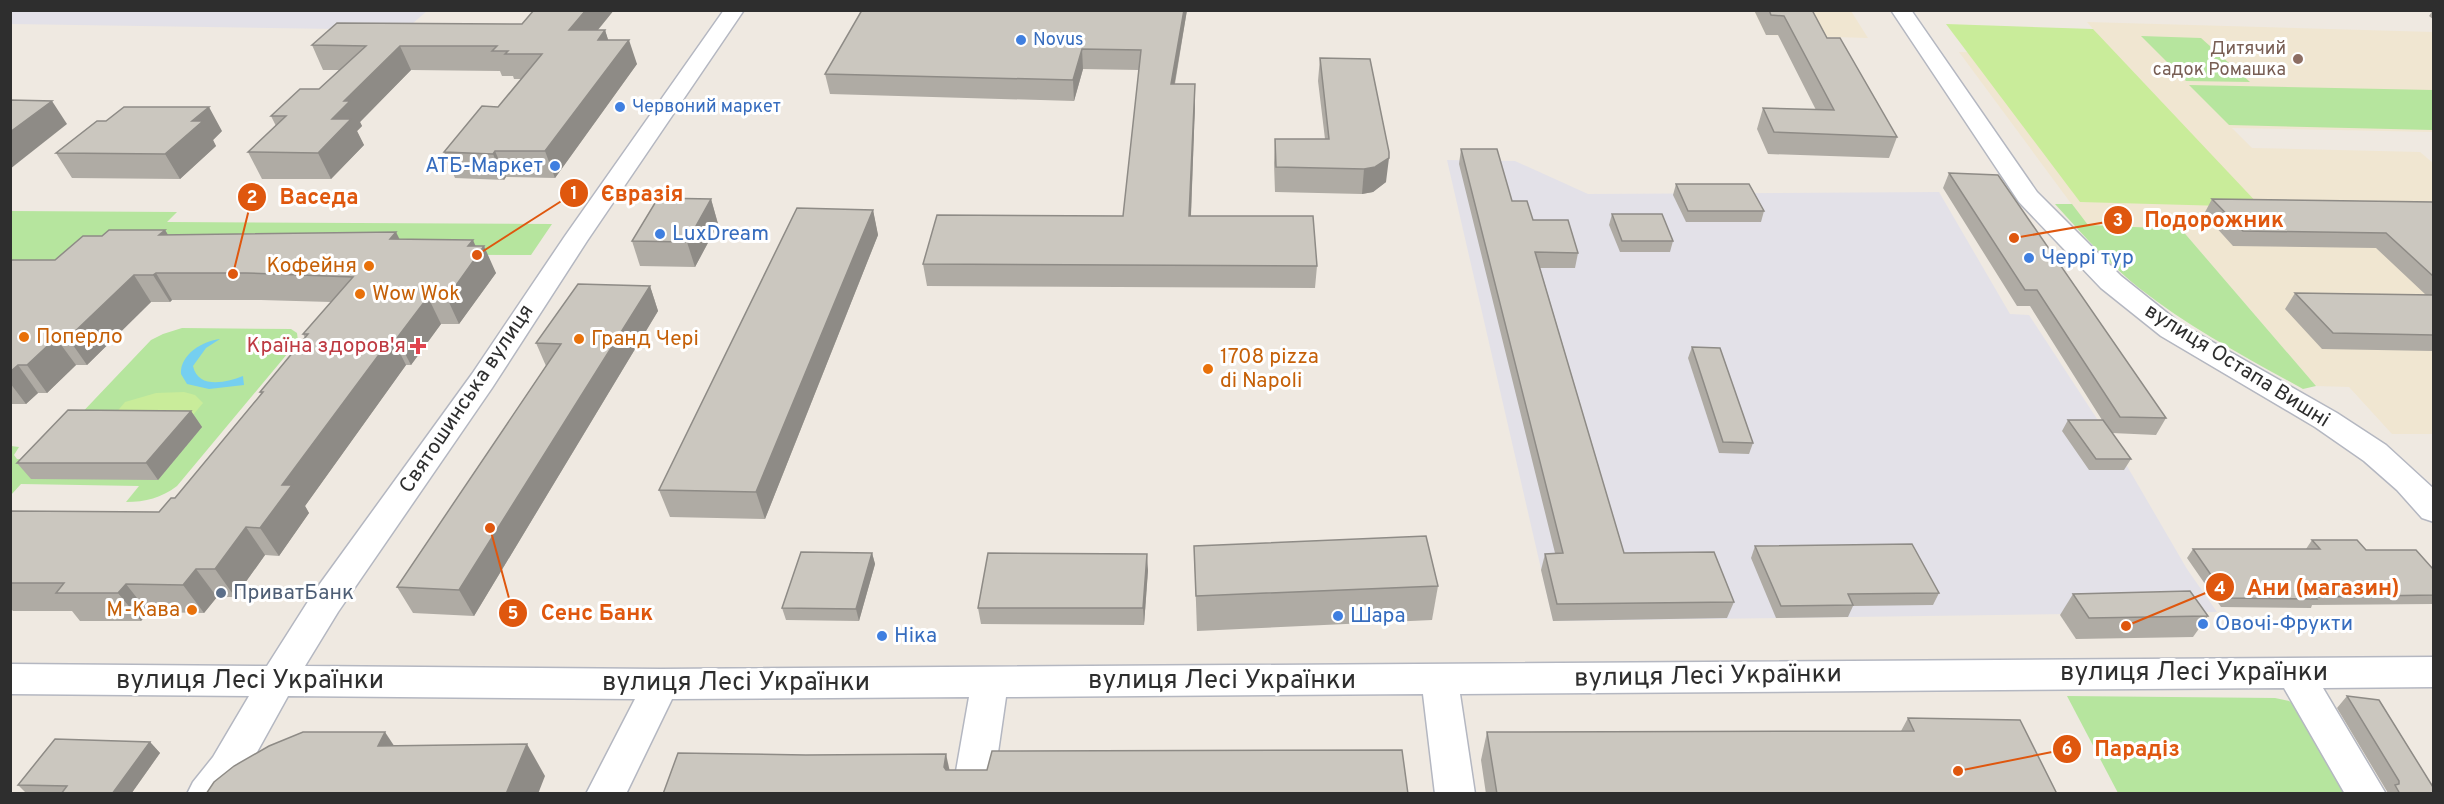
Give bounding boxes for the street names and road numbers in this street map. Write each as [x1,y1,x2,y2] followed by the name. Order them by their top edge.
[2139,298,2335,434] street label: вулиця Остапа Вишні
[394,299,540,499] street label: Святошинська вулиця
[2060,657,2328,690] street label: вулиця Лесі Українки
[1574,658,1842,696] street label: вулиця Лесі Українки
[116,665,384,698] street label: вулиця Лесі Українки
[1088,665,1356,698] street label: вулиця Лесі Українки
[602,667,870,700] street label: вулиця Лесі Українки

